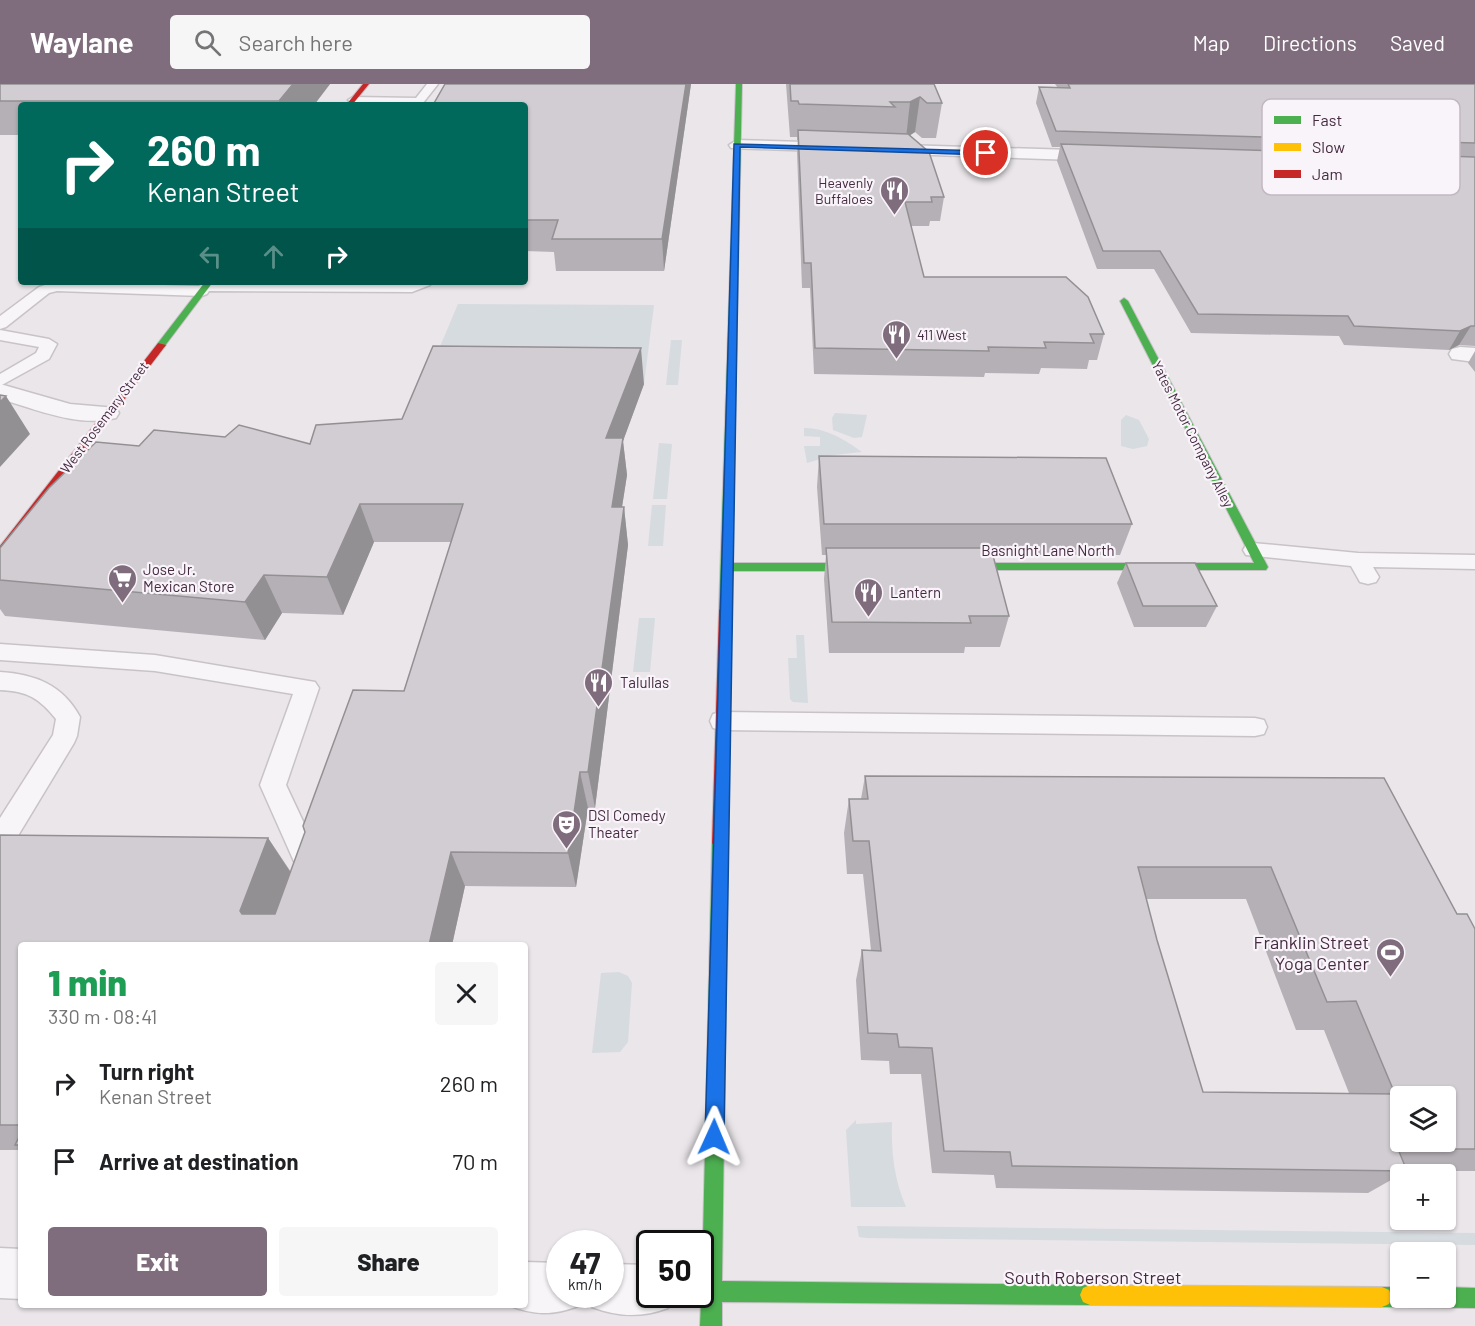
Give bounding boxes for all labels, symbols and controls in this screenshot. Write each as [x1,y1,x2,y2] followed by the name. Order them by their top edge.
[170,15,590,69] search box
[30,25,134,59] text: Waylane
[191,26,224,59] icon: search
[239,29,353,55] text: Search here
[1193,30,1230,55] text: Map
[1263,30,1357,55] text: Directions
[1390,30,1445,55] text: Saved
[1262,99,1460,195] legend
[1312,110,1342,129] text: Fast
[147,124,260,174] text: 260 m
[48,126,126,204] icon: right
[960,127,1011,178] pin
[969,136,1002,169] icon: arrive
[1312,137,1345,156] text: Slow
[1312,164,1343,183] text: Jam
[815,174,874,207] place label: Heavenly Buffaloes
[878,174,910,216] restaurant icon: Heavenly Buffaloes
[147,175,300,207] text: Kenan Street
[194,240,227,273] icon: left
[257,240,290,273] icon: ahead
[320,240,353,273] icon: right
[880,318,912,360] restaurant icon: 411 West
[917,326,967,343] place label: 411 West
[56,358,152,476] street label: West Rosemary Street
[1149,358,1238,511] street label: Yates Motor Company Alley
[981,541,1115,559] street label: Basnight Lane North
[143,560,235,595] place label: Jose Jr. Mexican Store
[106,562,138,604] supermarket icon: Jose Jr. Mexican Store
[853,576,885,618] restaurant icon: Lantern
[890,583,941,601] place label: Lantern
[583,666,615,708] restaurant icon: Talullas
[620,673,669,691] place label: Talullas
[588,806,666,841] place label: DSI Comedy Theater
[551,808,583,850] theatre icon: DSI Comedy Theater
[1253,931,1369,974] place label: Franklin Street Yoga Center
[1374,936,1406,978] sports icon: Franklin Street Yoga Center
[48,960,127,1003] text: 1 min
[435,962,498,1025] button: close
[48,1004,157,1028] text: 330 m · 08:41
[99,1058,194,1084] text: Turn right
[48,1067,81,1100] icon: right
[440,1070,498,1096] text: 260 m
[99,1084,212,1108] text: Kenan Street
[1390,1086,1456,1308] map controls
[1390,1086,1456,1152] button: layers
[682,1105,746,1169] position arrow
[48,1145,81,1178] icon: arrive
[99,1148,298,1174] text: Arrive at destination
[453,1148,498,1174] text: 70 m
[1390,1164,1456,1230] button: +
[48,1227,267,1296] button: Exit
[279,1227,498,1296] button: Share
[636,1230,714,1308] speed limit sign: 50
[1390,1242,1456,1308] button: −
[570,1244,600,1280] text: 47
[1004,1266,1182,1288] street label: South Roberson Street
[568,1275,602,1293] text: km/h

